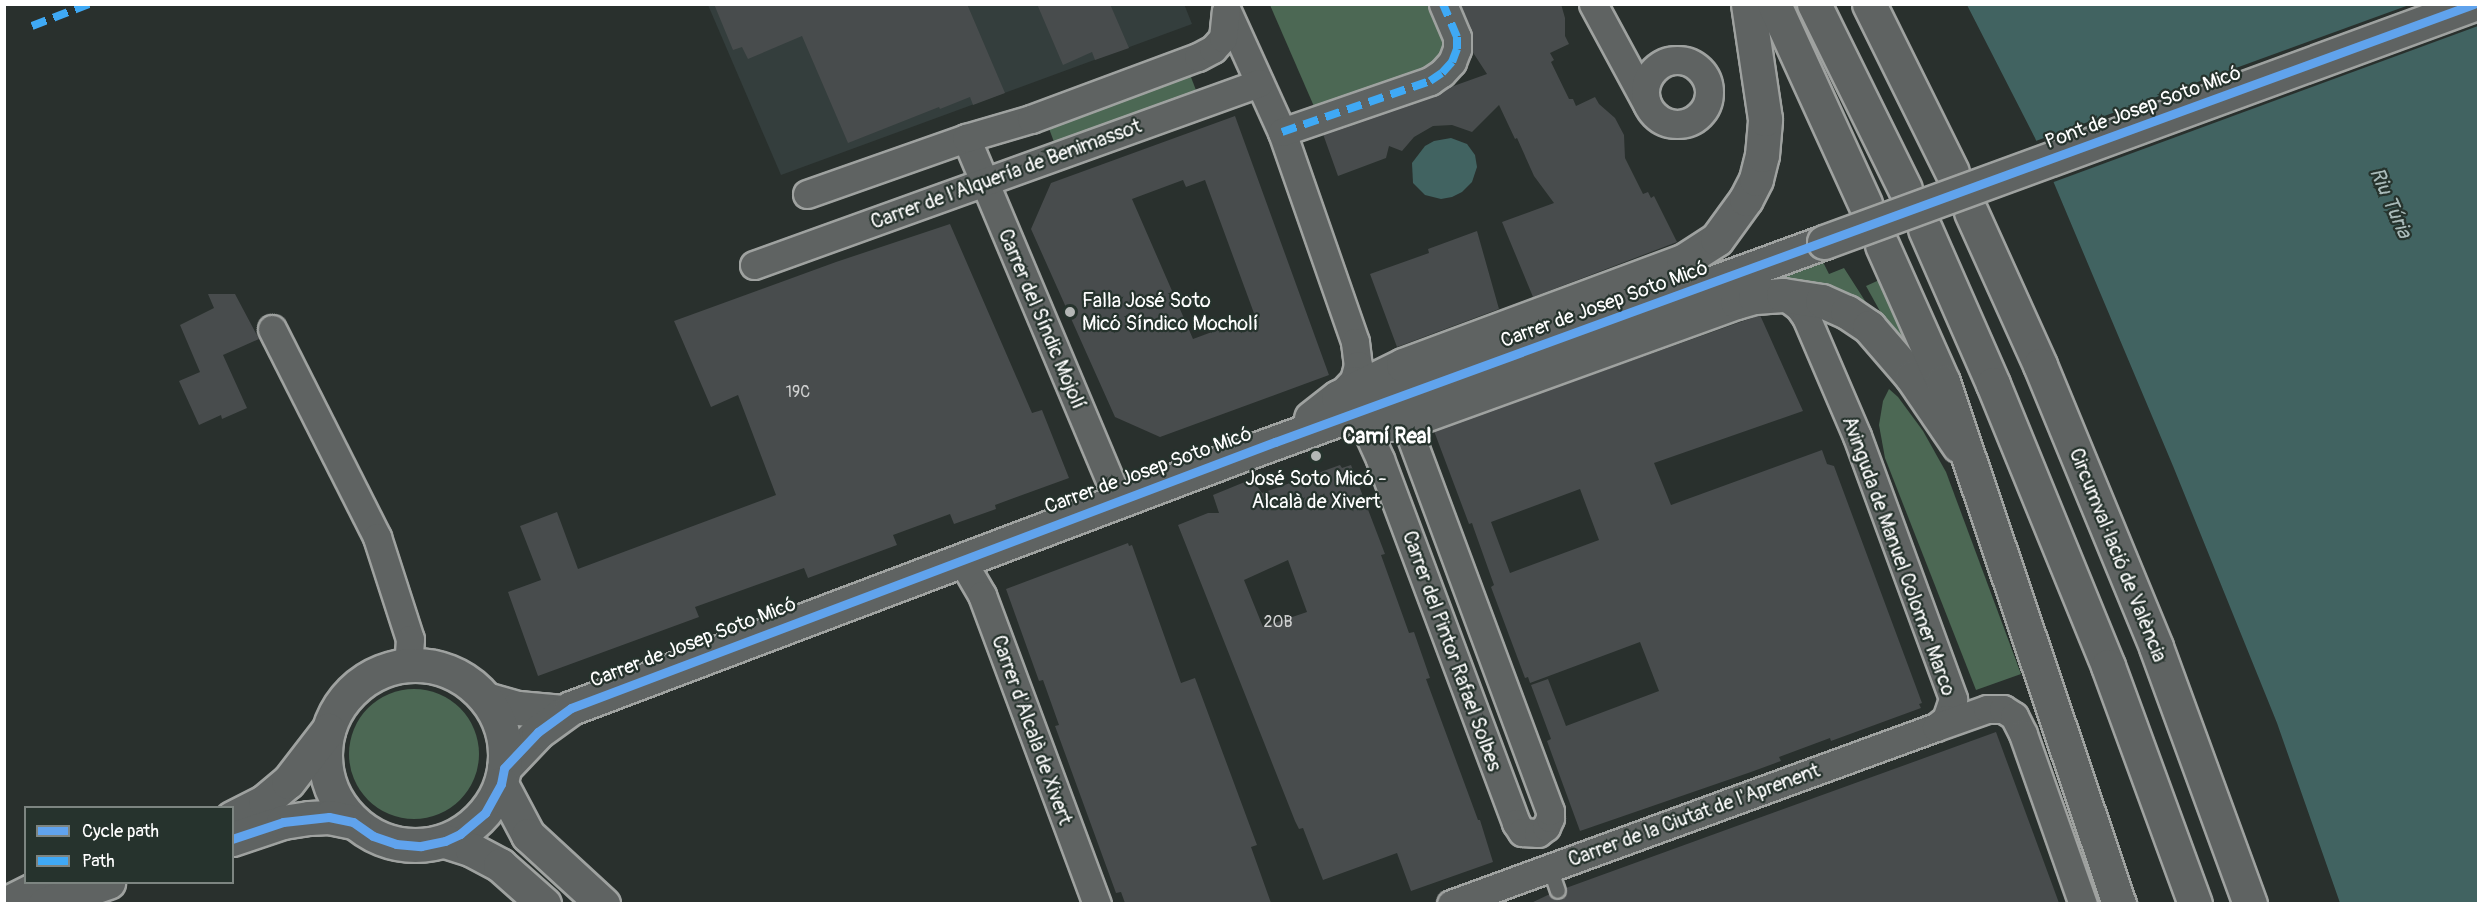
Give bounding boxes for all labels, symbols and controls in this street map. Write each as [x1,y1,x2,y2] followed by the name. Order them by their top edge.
[2042,60,2244,154] street label: Pont de Josep Soto Micó
[867,114,1145,234] street label: Carrer de l'Alquería de Benimassot
[2363,164,2417,242] water label: Riu Túria
[993,225,1091,413] street label: Carrer del Síndic Mojolí
[1497,255,1711,353] street label: Carrer de Josep Soto Micó
[1082,288,1258,335] place label: Falla José Soto Micó Síndico Mocholí
[1063,305,1077,319] marker: Falla José Soto Micó Síndico Mocholí
[786,382,810,402] house number: 19C
[1837,413,1961,699] street label: Avinguda de Manuel Colomer Marco
[1041,421,1255,519] street label: Carrer de Josep Soto Micó
[1342,424,1432,450] district label: Camí Real
[2064,445,2172,665] street label: Circumval·lació de València
[1309,449,1323,463] marker: José Soto Micó - Alcalà de Xivert
[1245,466,1387,513] place label: José Soto Micó - Alcalà de Xivert
[1397,528,1507,774] street label: Carrer del Pintor Rafael Solbes
[587,592,799,692] street label: Carrer de Josep Soto Micó
[1264,612,1292,632] house number: 20B
[987,632,1077,828] street label: Carrer d'Alcalà de Xivert
[1565,758,1823,872] street label: Carrer de la Ciutat de l'Aprenent
[24,806,234,884] legend
[82,820,159,843] text: Cycle path
[82,850,115,873] text: Path

